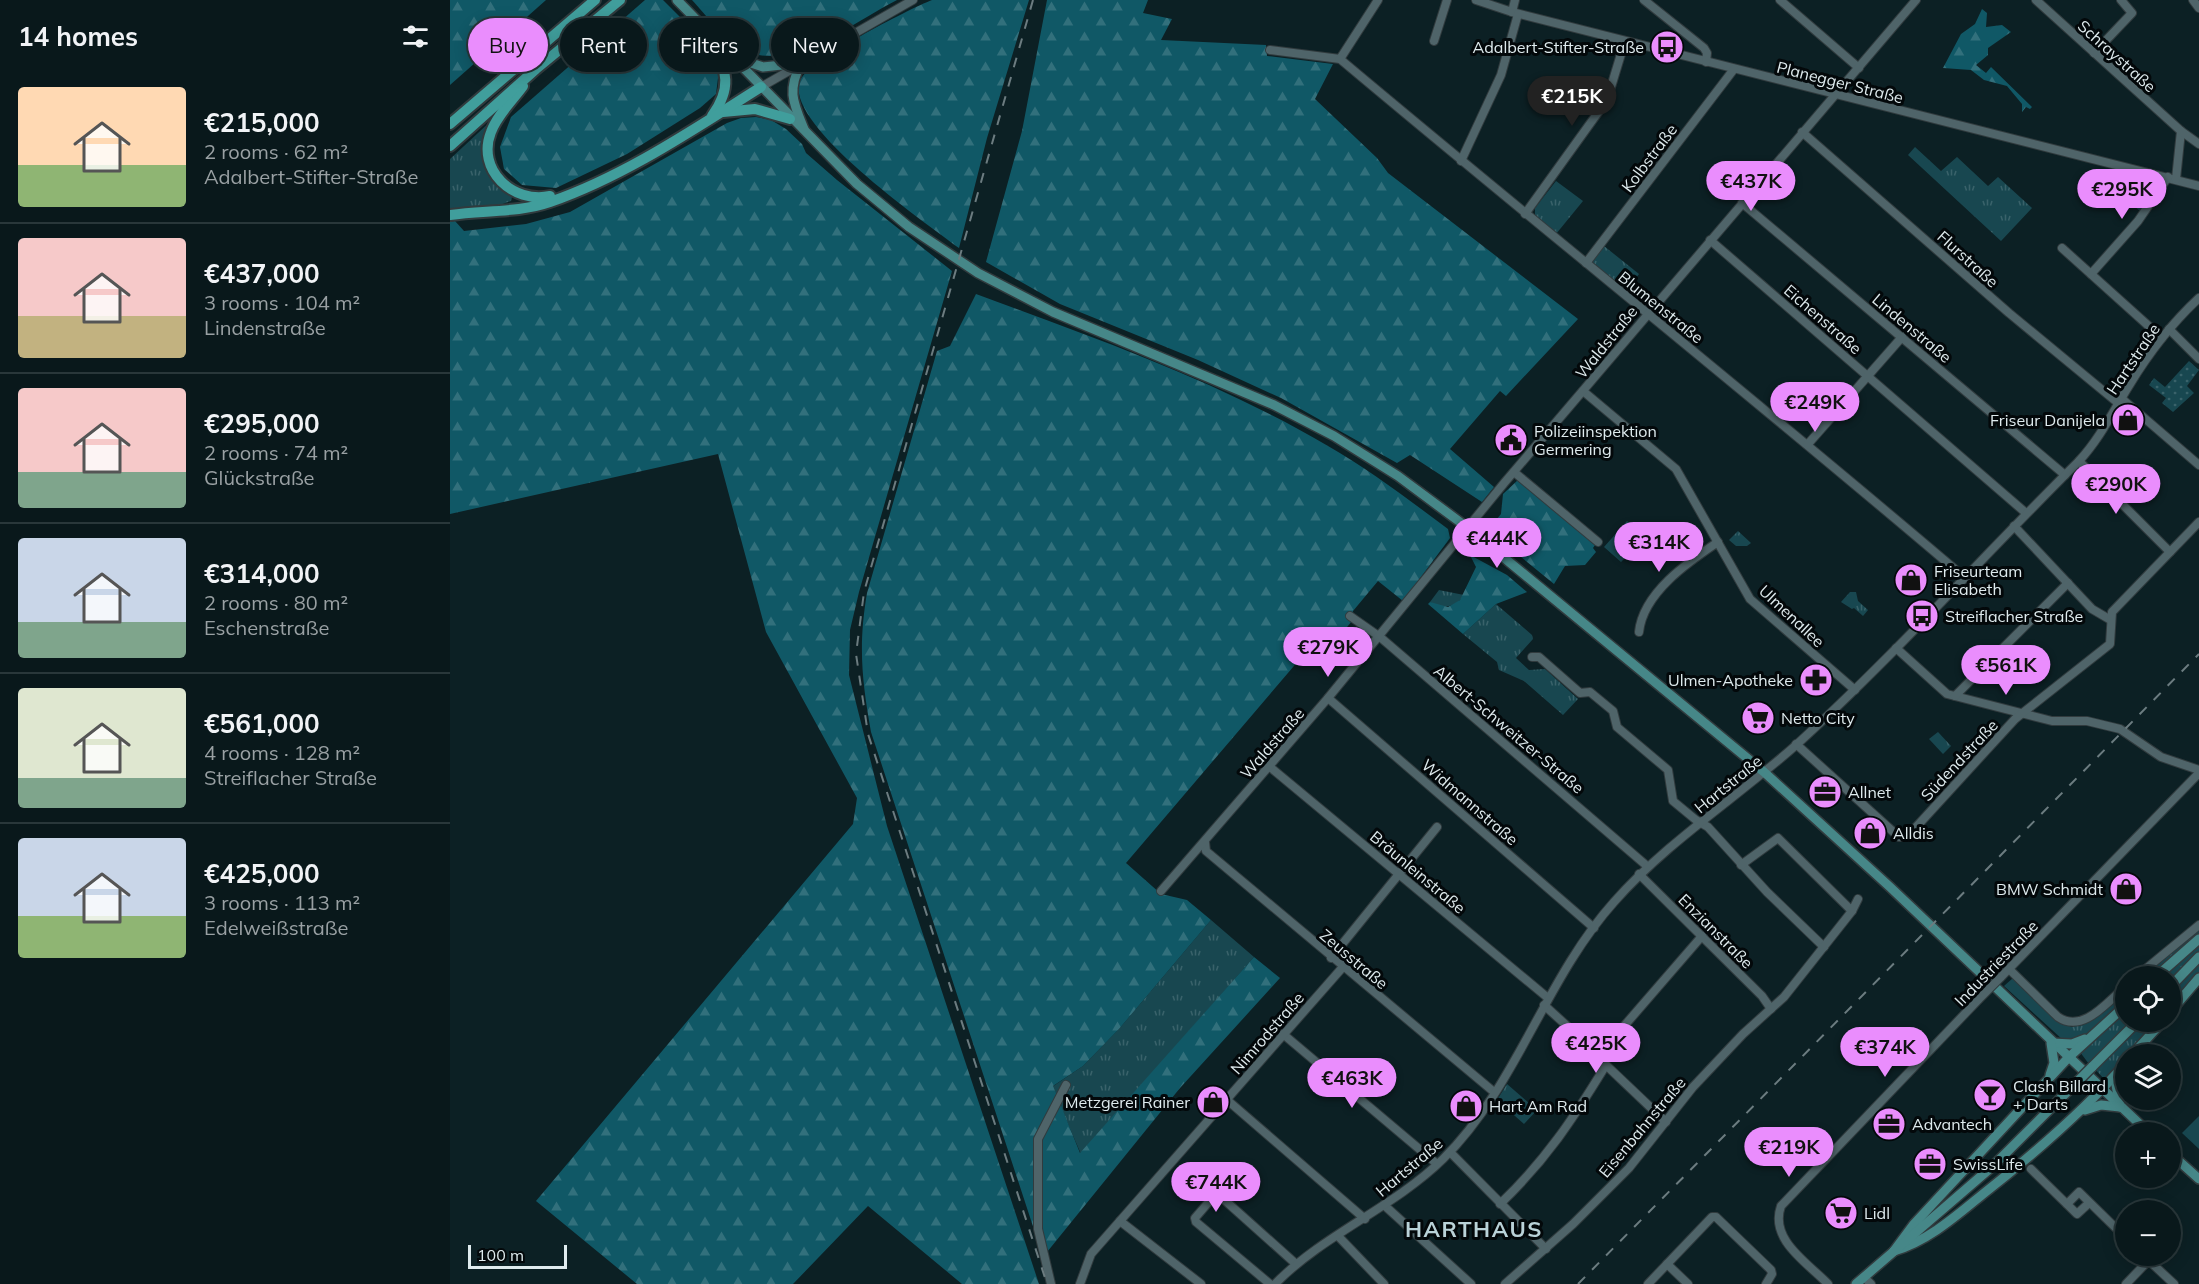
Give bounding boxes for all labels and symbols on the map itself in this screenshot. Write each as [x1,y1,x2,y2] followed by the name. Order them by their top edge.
[2074,16,2160,96] street label: Schraystraße
[1649,29,1685,65] bus stop icon: Adalbert-Stifter-Straße
[1473,37,1644,57] place label: Adalbert-Stifter-Straße
[1775,57,1905,107] street label: Planegger Straße
[1530,76,1614,127] pin: €215K
[1617,120,1681,196] street label: Kolbstraße
[1709,161,1793,212] pin: €437K
[2080,169,2164,220] pin: €295K
[1933,226,2003,292] street label: Flurstraße
[1614,267,1708,347] street label: Blumenstraße
[1780,280,1866,358] street label: Eichenstraße
[1868,289,1956,367] street label: Lindenstraße
[1571,302,1641,382] street label: Waldstraße
[2102,320,2164,398] street label: Hartstraße
[1773,382,1857,433] pin: €249K
[2110,402,2146,438] shop icon: Friseur Danijela
[1990,410,2105,430] place label: Friseur Danijela
[1534,421,1657,459] place label: Polizeiinspektion Germering
[1493,422,1529,458] public building icon: Polizeiinspektion Germering
[2074,464,2158,515] pin: €290K
[1455,518,1539,569] pin: €444K
[1617,522,1701,573] pin: €314K
[1934,561,2022,599] place label: Friseurteam Elisabeth
[1893,562,1929,598] shop icon: Friseurteam Elisabeth
[1755,581,1829,651] street label: Ulmenallee
[1904,598,1940,634] bus stop icon: Streiflacher Straße
[1945,606,2083,626] place label: Streiflacher Straße
[1286,627,1370,678] pin: €279K
[1964,645,2048,696] pin: €561K
[1430,660,1588,798] street label: Albert-Schweitzer-Straße
[1798,662,1834,698] pharmacy icon: Ulmen-Apotheke
[1668,670,1793,690] place label: Ulmen-Apotheke
[1740,700,1776,736] supermarket icon: Netto City
[1236,703,1308,783] street label: Waldstraße
[1781,708,1855,728] place label: Netto City
[1916,715,2002,805] street label: Südendstraße
[1690,751,1766,817] street label: Hartstraße
[1418,755,1522,849] street label: Widmannstraße
[1807,774,1843,810] office icon: Allnet
[1848,782,1891,802] place label: Allnet
[1852,815,1888,851] shop icon: Alldis
[1893,823,1934,843] place label: Alldis
[1366,826,1470,918] street label: Bräunleinstraße
[2108,871,2144,907] shop icon: BMW Schmidt
[1996,879,2103,899] place label: BMW Schmidt
[1674,889,1758,973] street label: Enzianstraße
[1950,916,2042,1010] street label: Industriestraße
[1316,925,1392,993] street label: Zeusstraße
[1226,988,1308,1078] street label: Nimrodstraße
[1554,1023,1638,1074] pin: €425K
[1843,1027,1927,1078] pin: €374K
[1310,1058,1394,1109] pin: €463K
[1594,1073,1690,1181] street label: Eisenbahnstraße
[2013,1076,2106,1114] place label: Clash Billard + Darts
[1972,1077,2008,1113] bar icon: Clash Billard + Darts
[1195,1084,1231,1120] shop icon: Metzgerei Rainer
[1448,1088,1484,1124] shop icon: Hart Am Rad
[1065,1092,1190,1112] place label: Metzgerei Rainer
[1489,1096,1587,1116] place label: Hart Am Rad
[1871,1106,1907,1142] office icon: Advantech
[1912,1114,1992,1134] place label: Advantech
[1747,1127,1831,1178] pin: €219K
[1371,1133,1447,1201] street label: Hartstraße
[1912,1146,1948,1182] office icon: SwissLife
[1953,1154,2023,1174] place label: SwissLife
[1174,1162,1258,1213] pin: €744K
[1823,1195,1859,1231] supermarket icon: Lidl
[1864,1203,1890,1223] place label: Lidl
[1405,1215,1543,1243] district label: HARTHAUS
[468,1242,567,1270] scale bar

